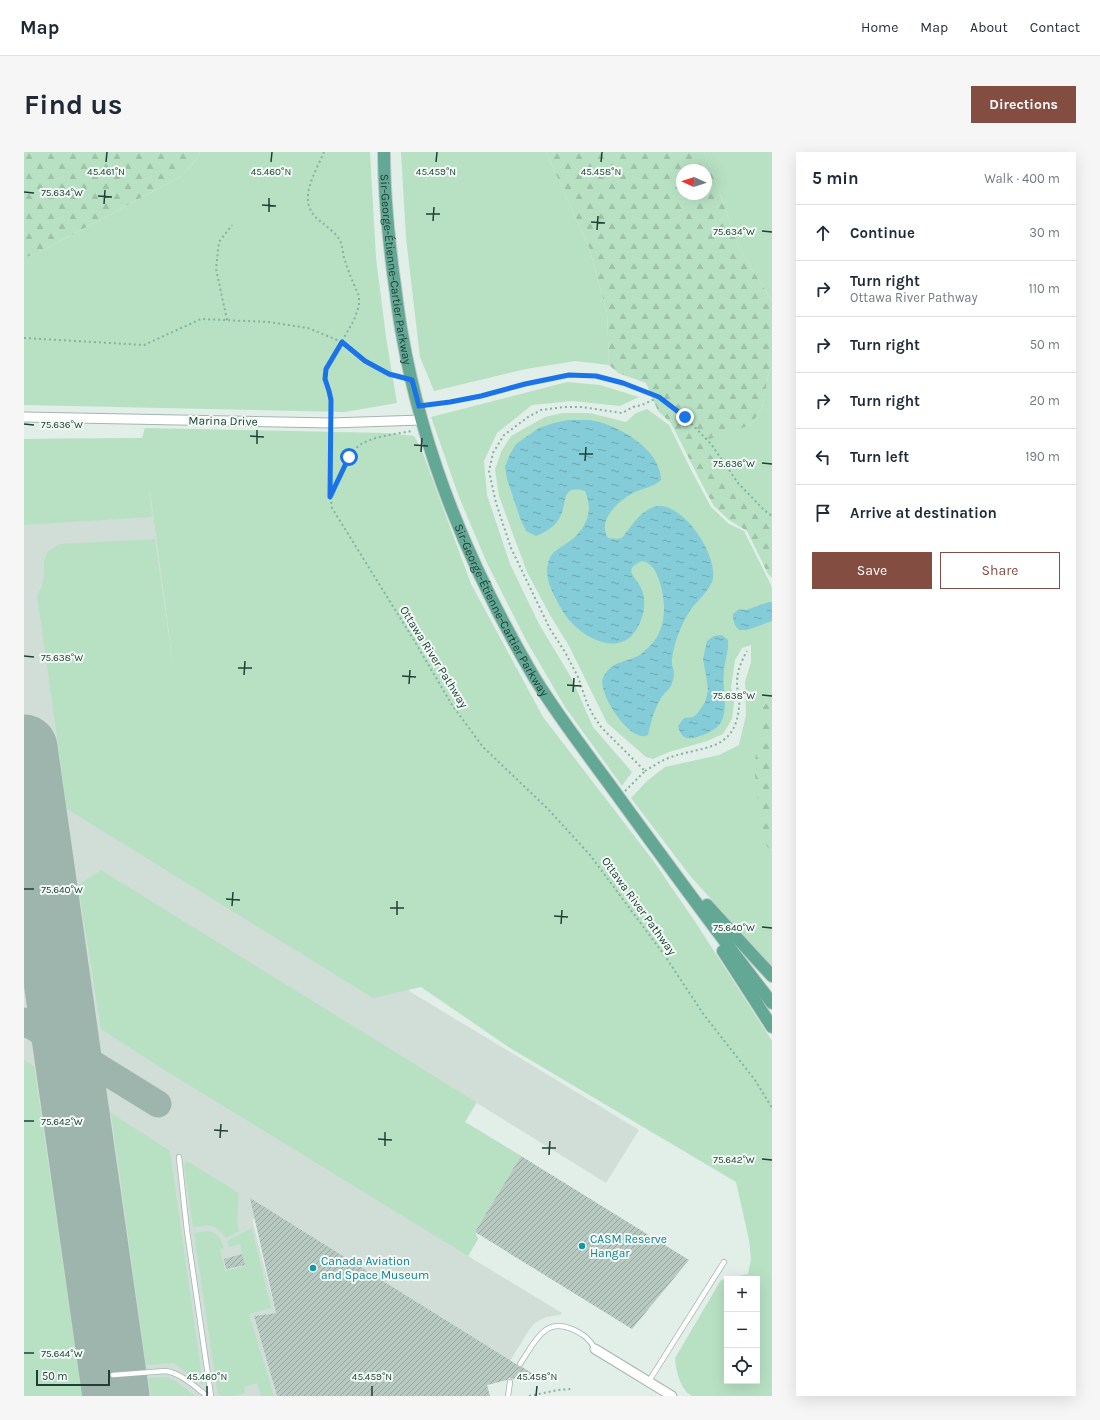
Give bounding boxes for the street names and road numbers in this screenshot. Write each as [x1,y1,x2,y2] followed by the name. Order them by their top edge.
[377,174,415,366] street label: Sir-George-Étienne-Cartier Parkway
[188,413,258,429] street label: Marina Drive
[451,522,552,699] street label: Sir-George-Étienne-Cartier Parkway
[397,603,471,711] street label: Ottawa River Pathway
[599,854,679,958] street label: Ottawa River Pathway

